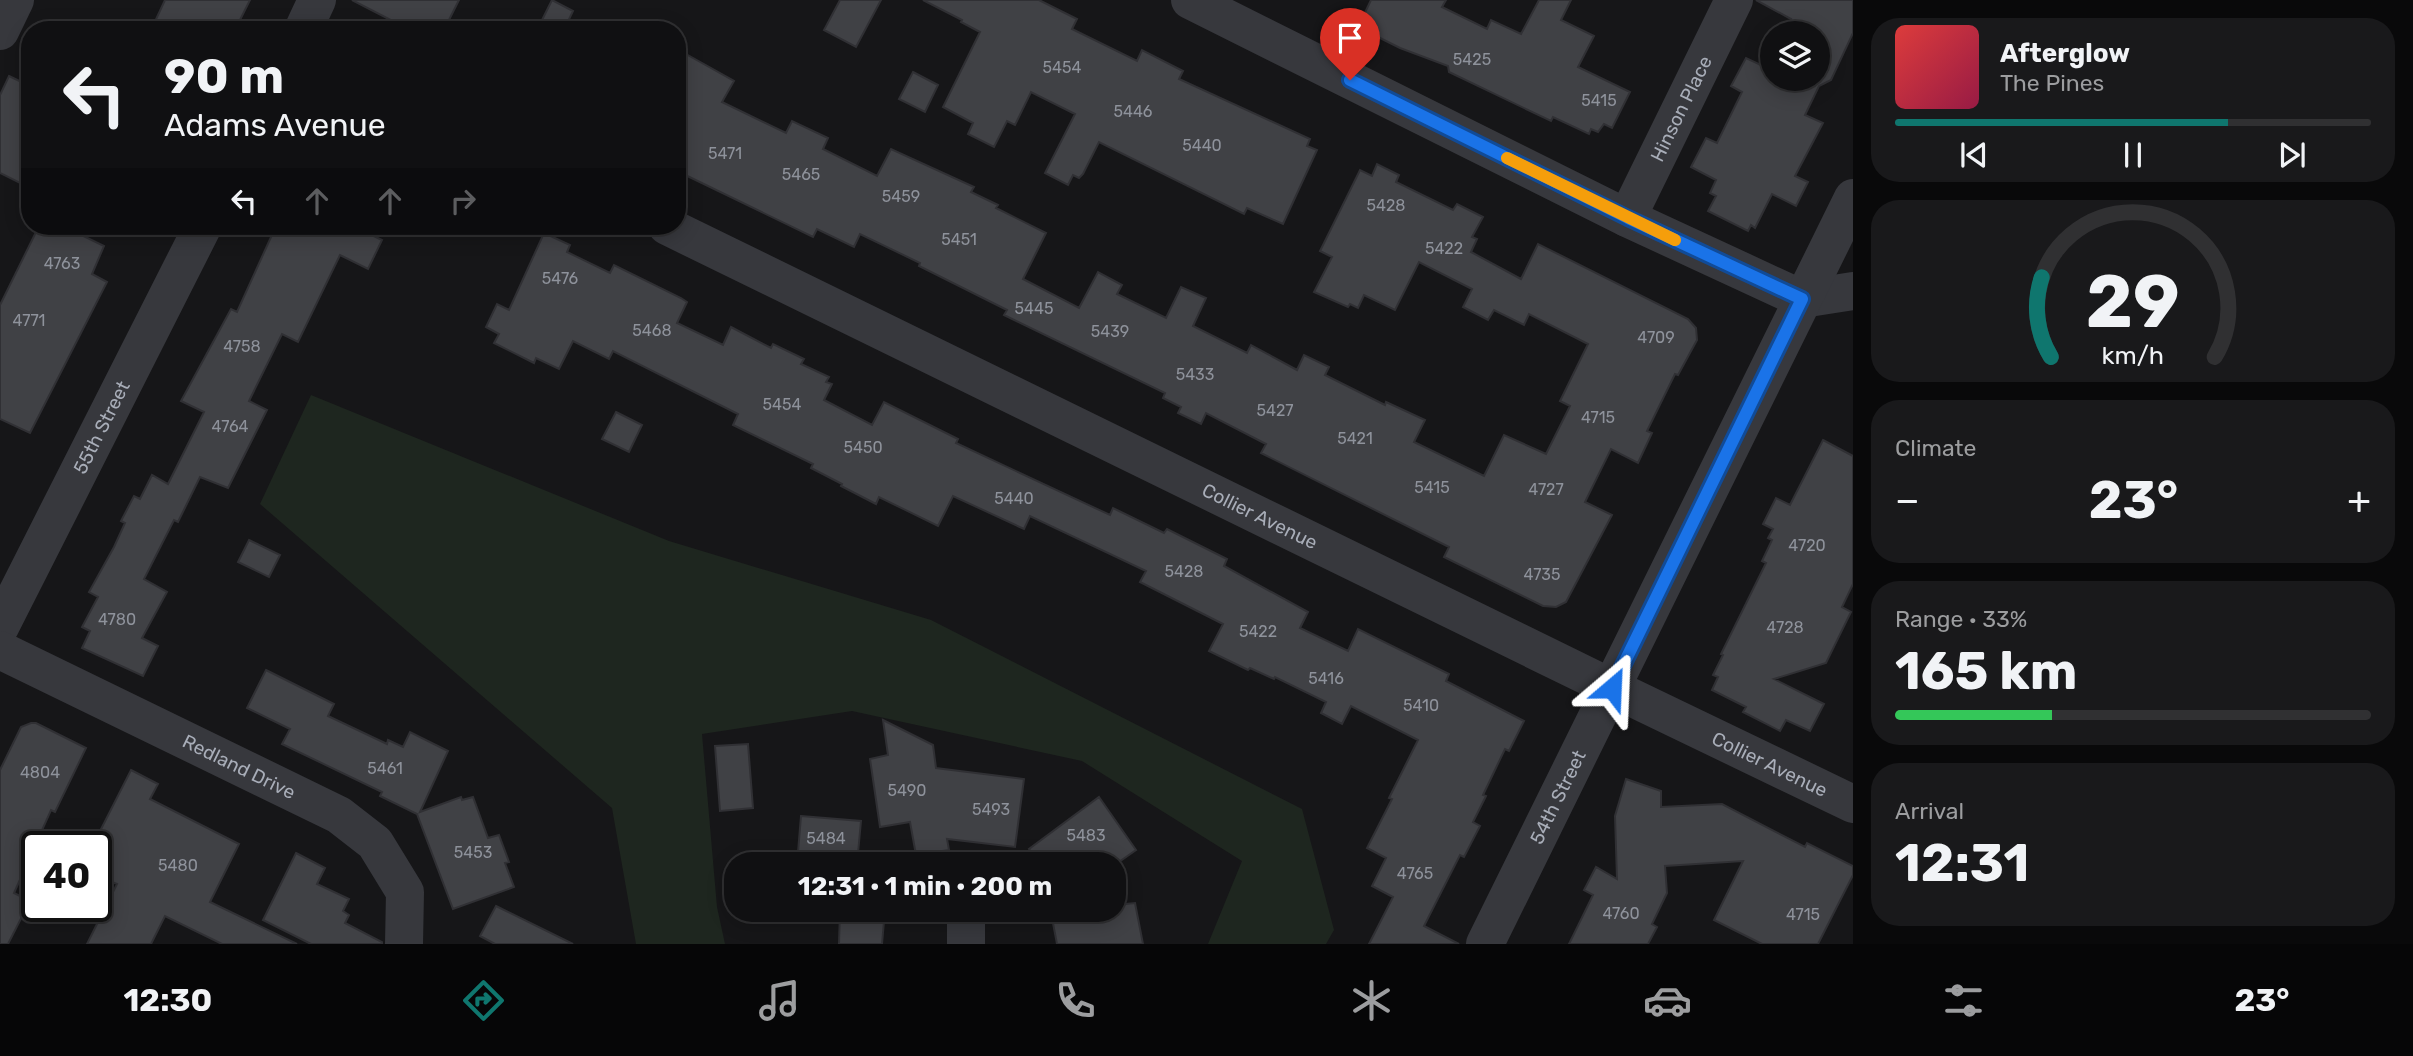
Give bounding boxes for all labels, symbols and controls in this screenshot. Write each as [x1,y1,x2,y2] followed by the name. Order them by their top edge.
[1320,8,1380,80] pin
[1331,19,1369,57] icon: arrive
[1760,21,1830,91] map controls
[1760,21,1830,91] button: layers
[2000,38,2130,69] text: Afterglow
[164,47,284,105] text: 90 m
[49,49,140,140] icon: left
[1453,50,1491,69] house number: 5425
[1646,52,1717,165] street label: Hinson Place
[1043,58,1081,77] house number: 5454
[2000,69,2104,97] text: The Pines
[1581,91,1617,110] house number: 5415
[1113,102,1153,121] house number: 5446
[164,106,386,144] text: Adams Avenue
[1182,136,1222,155] house number: 5440
[1955,136,1993,174] icon: previous
[2114,136,2152,174] icon: pause
[2273,136,2311,174] icon: next
[708,144,742,163] house number: 5471
[782,165,820,184] house number: 5465
[225,182,263,220] icon: left
[298,182,336,220] icon: ahead
[371,182,409,220] icon: ahead
[444,182,482,220] icon: right
[882,187,920,206] house number: 5459
[1366,196,1406,215] house number: 5428
[941,230,977,249] house number: 5451
[1425,239,1463,258] house number: 5422
[44,254,80,273] house number: 4763
[2086,259,2180,345] text: 29
[542,269,579,288] house number: 5476
[1015,299,1053,318] house number: 5445
[13,311,45,330] house number: 4771
[632,321,672,340] house number: 5468
[1091,322,1129,341] house number: 5439
[1637,328,1675,347] house number: 4709
[223,337,261,356] house number: 4758
[2102,340,2164,369] text: km/h
[1176,365,1214,384] house number: 5433
[68,377,135,478] street label: 55th Street
[763,395,801,414] house number: 5454
[1256,401,1294,420] house number: 5427
[1581,408,1615,427] house number: 4715
[212,417,249,436] house number: 4764
[1337,429,1373,448] house number: 5421
[1895,434,1976,462] text: Climate
[843,438,883,457] house number: 5450
[2089,469,2178,531] text: 23°
[1895,477,1920,523] text: −
[2347,477,2371,523] text: +
[1198,478,1321,554] street label: Collier Avenue
[1414,478,1450,497] house number: 5415
[1528,480,1564,499] house number: 4727
[994,489,1034,508] house number: 5440
[1788,536,1826,555] house number: 4720
[1164,562,1204,581] house number: 5428
[1524,565,1560,584] house number: 4735
[1895,605,2027,633] text: Range · 33%
[98,610,136,629] house number: 4780
[1766,618,1804,637] house number: 4728
[1239,622,1277,641] house number: 5422
[1895,640,2077,702] text: 165 km
[1575,651,1649,725] position arrow
[1308,669,1344,688] house number: 5416
[1403,696,1439,715] house number: 5410
[1708,727,1831,802] street label: Collier Avenue
[179,730,299,804] street label: Redland Drive
[1525,746,1591,848] street label: 54th Street
[367,759,403,778] house number: 5461
[20,763,60,782] house number: 4804
[888,781,926,800] house number: 5490
[1895,797,1964,825] text: Arrival
[972,800,1010,819] house number: 5493
[1066,826,1106,845] house number: 5483
[806,829,846,848] house number: 5484
[21,831,112,922] speed limit sign: 40
[1895,832,2029,894] text: 12:31
[454,843,492,862] house number: 5453
[158,856,198,875] house number: 5480
[1397,864,1433,883] house number: 4765
[798,871,1052,902] text: 12:31 · 1 min · 200 m
[1602,904,1640,923] house number: 4760
[1786,905,1820,924] house number: 4715
[459,976,508,1025] icon: directions
[755,976,804,1025] icon: music
[1051,976,1100,1025] icon: phone
[1347,976,1396,1025] icon: climate
[1643,976,1692,1025] icon: car
[1939,976,1988,1025] icon: filters
[123,981,212,1019] text: 12:30
[2234,981,2290,1019] text: 23°

